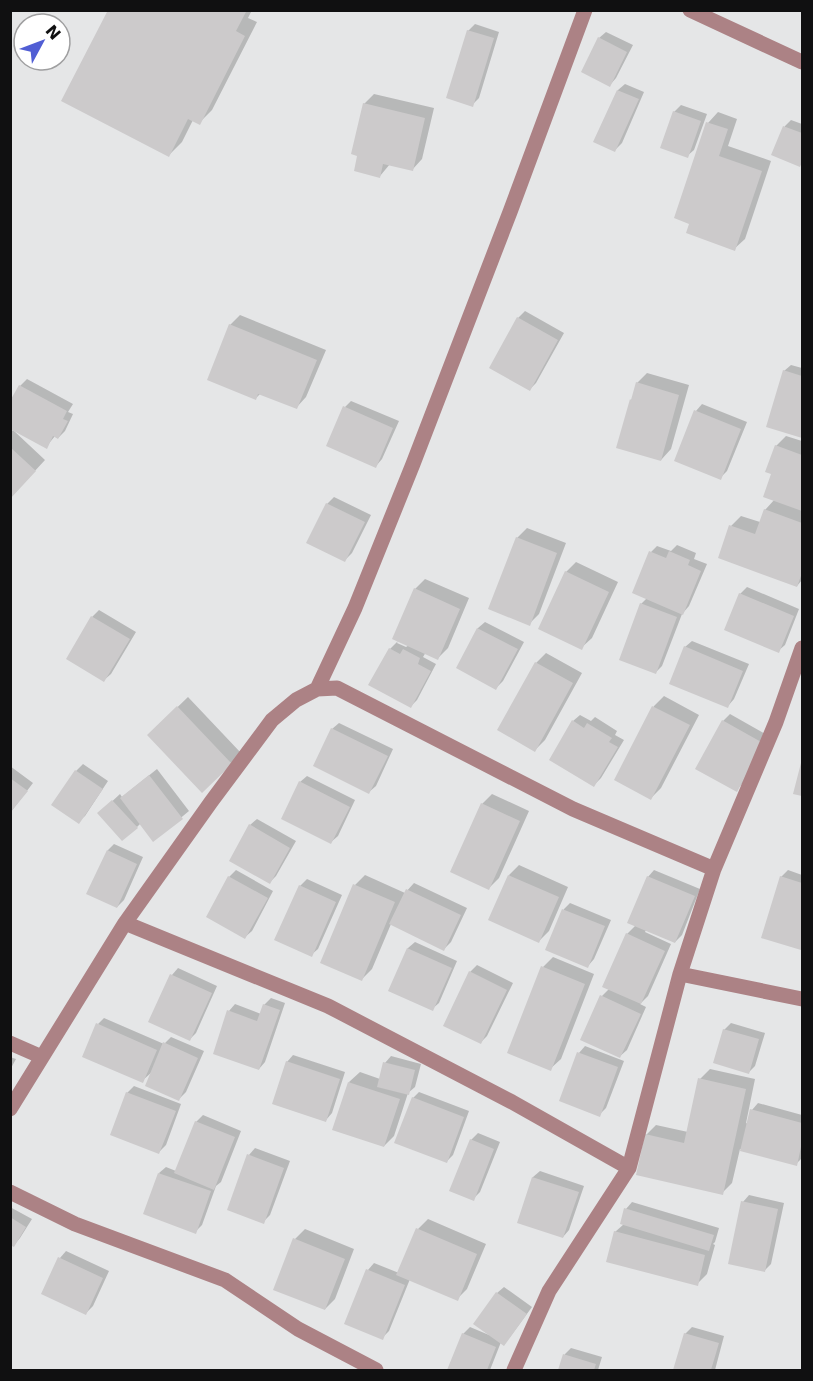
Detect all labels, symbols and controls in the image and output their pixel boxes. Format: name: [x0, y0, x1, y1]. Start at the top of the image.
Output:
north arrow: [12, 12, 72, 72]
text: N: [41, 21, 65, 44]

